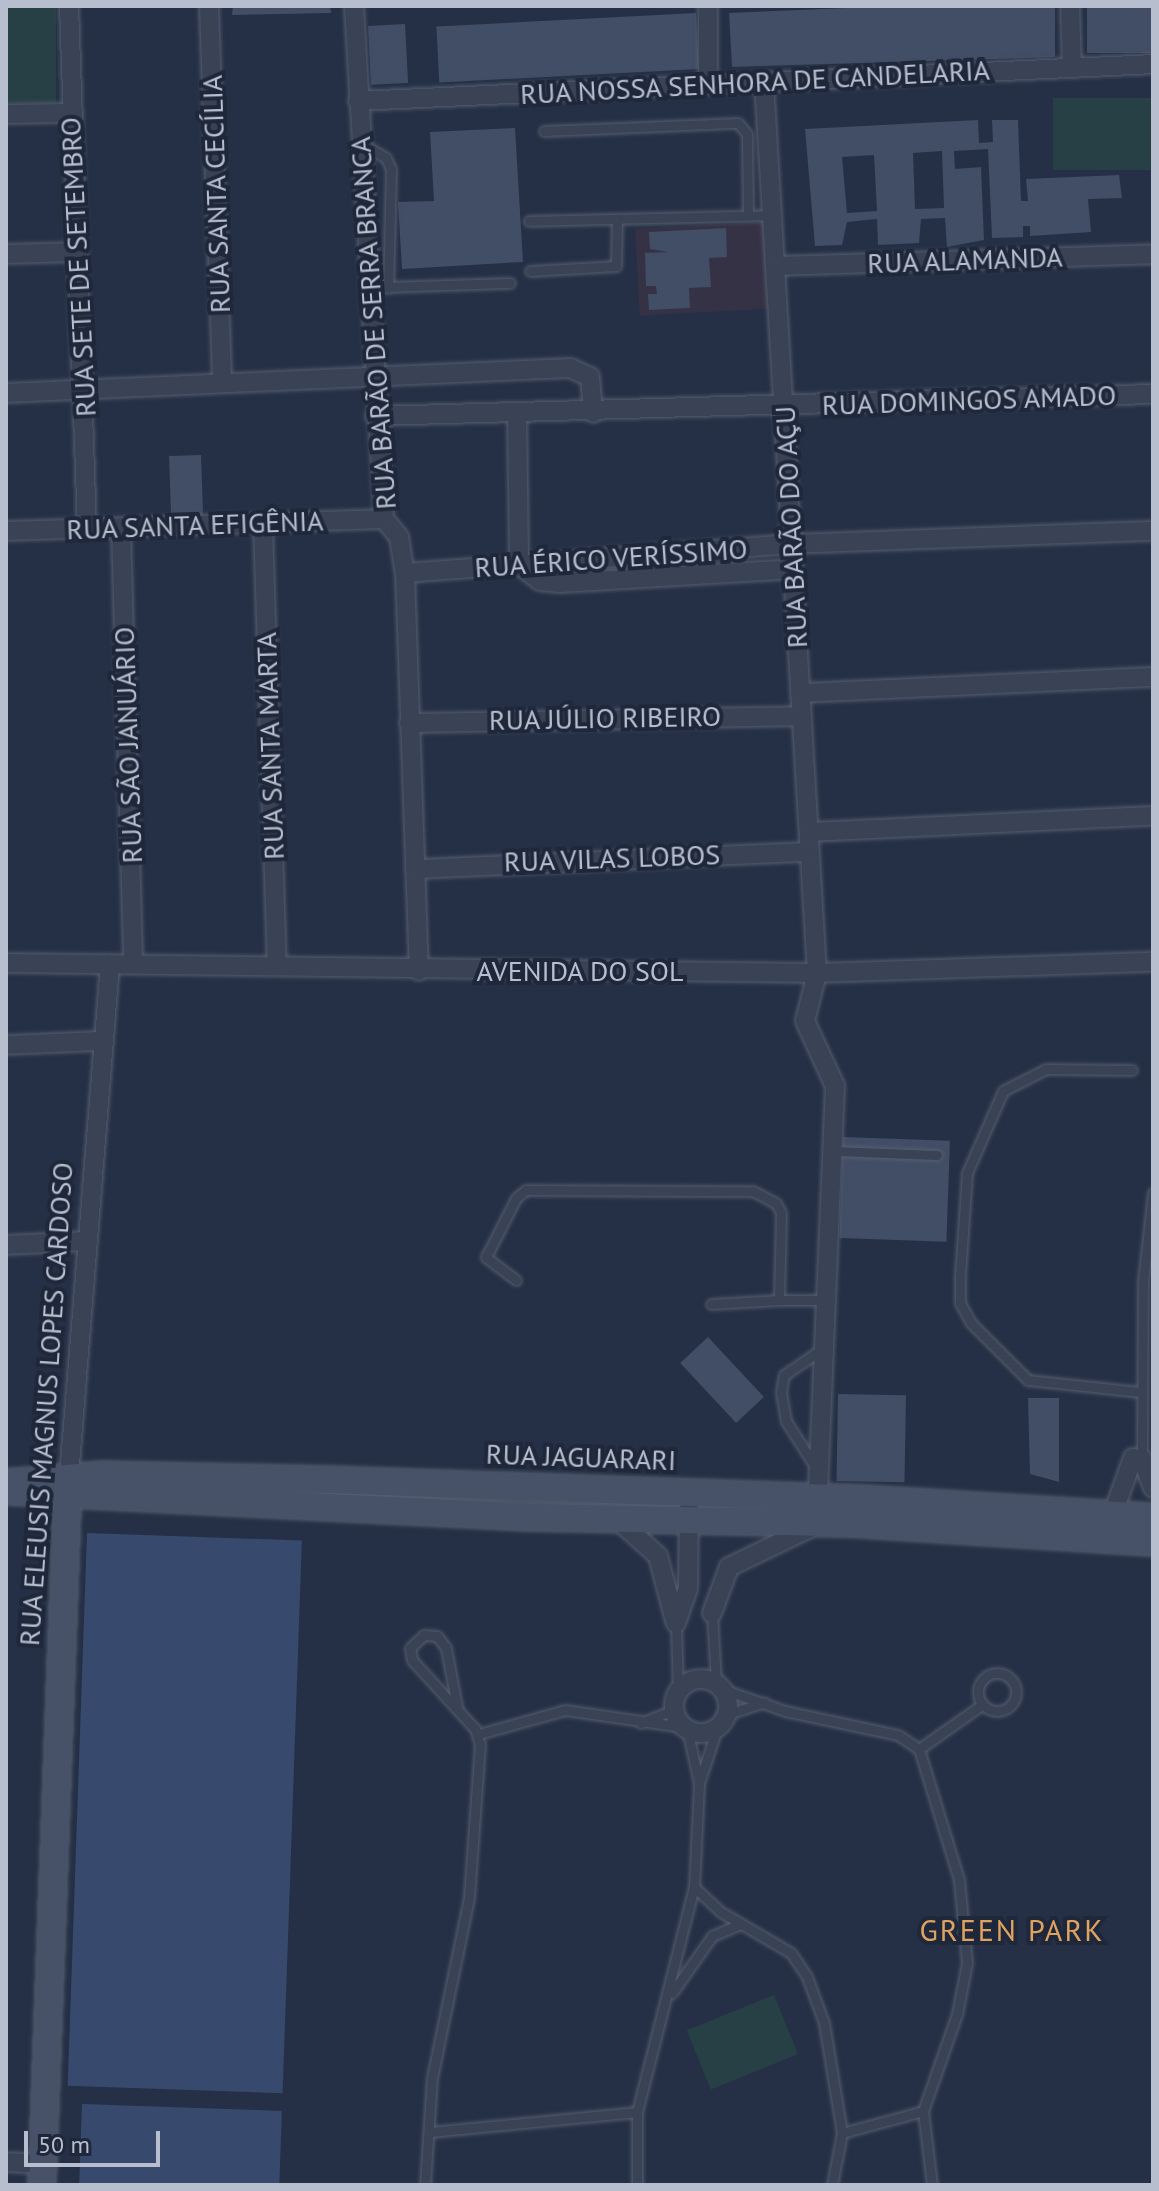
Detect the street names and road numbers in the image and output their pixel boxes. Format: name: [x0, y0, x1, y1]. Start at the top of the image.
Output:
street label: RUA NOSSA SENHORA DE CANDELARIA: [518, 53, 992, 111]
street label: RUA SANTA CECÍLIA: [195, 73, 237, 315]
street label: RUA SETE DE SETEMBRO: [53, 116, 103, 418]
street label: RUA BARÃO DE SERRA BRANCA: [343, 134, 403, 512]
street label: RUA ALAMANDA: [866, 240, 1064, 280]
street label: RUA DOMINGOS AMADO: [820, 378, 1118, 422]
street label: RUA BARÃO DO AÇU: [768, 404, 814, 650]
street label: RUA SANTA EFIGÊNIA: [65, 504, 325, 546]
street label: RUA ÉRICO VERÍSSIMO: [472, 532, 750, 584]
street label: RUA SÃO JANUÁRIO: [107, 626, 149, 864]
street label: RUA SANTA MARTA: [249, 631, 291, 861]
street label: RUA JÚLIO RIBEIRO: [488, 699, 722, 737]
street label: RUA VILAS LOBOS: [502, 837, 722, 879]
street label: AVENIDA DO SOL: [476, 954, 684, 988]
street label: RUA ELEUSIS MAGNUS LOPES CARDOSO: [12, 1161, 80, 1647]
street label: RUA JAGUARARI: [485, 1437, 677, 1477]

